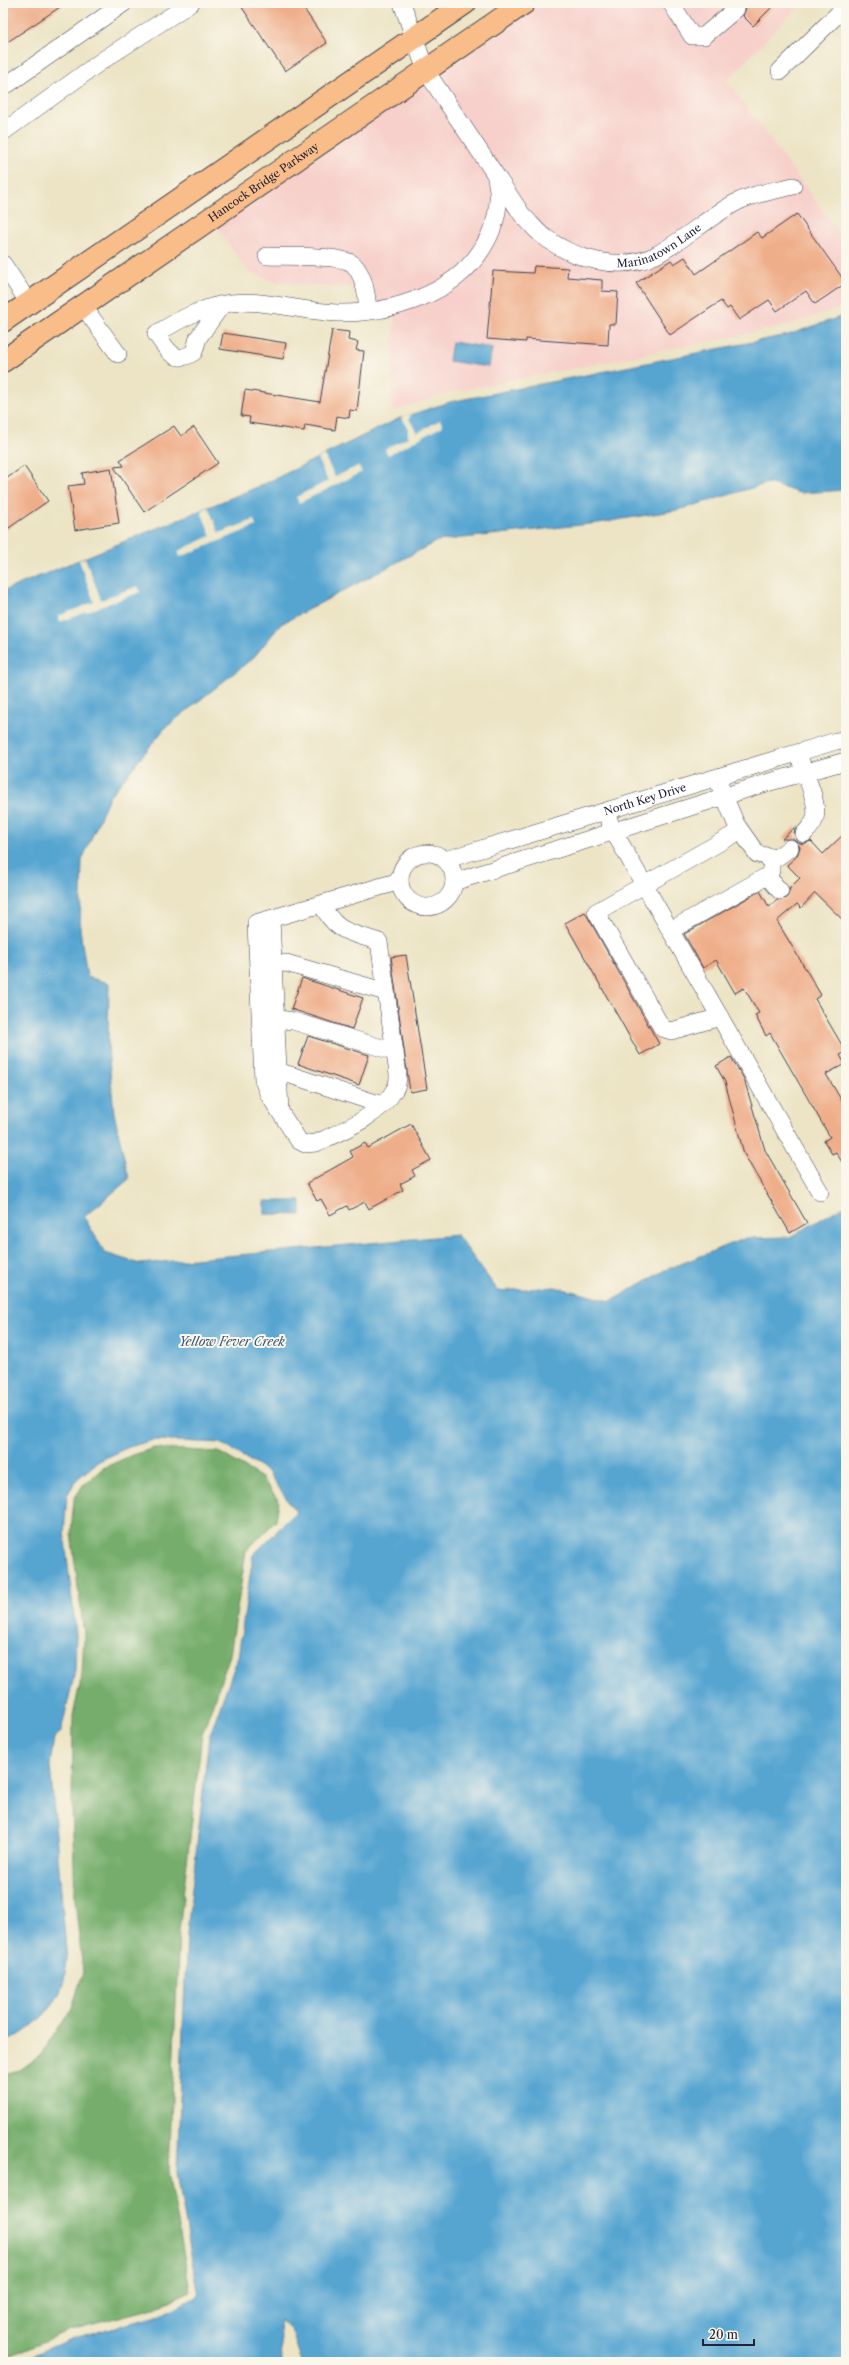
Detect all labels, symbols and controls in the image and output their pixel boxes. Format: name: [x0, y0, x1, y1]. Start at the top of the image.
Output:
street label: Hancock Bridge Parkway: [206, 139, 322, 225]
street label: Marinatown Lane: [617, 220, 704, 270]
street label: North Key Drive: [602, 780, 688, 818]
water label: Yellow Fever Creek: [179, 1334, 286, 1349]
scale bar: [703, 2321, 754, 2347]
text: 20 m: [709, 2327, 738, 2342]

